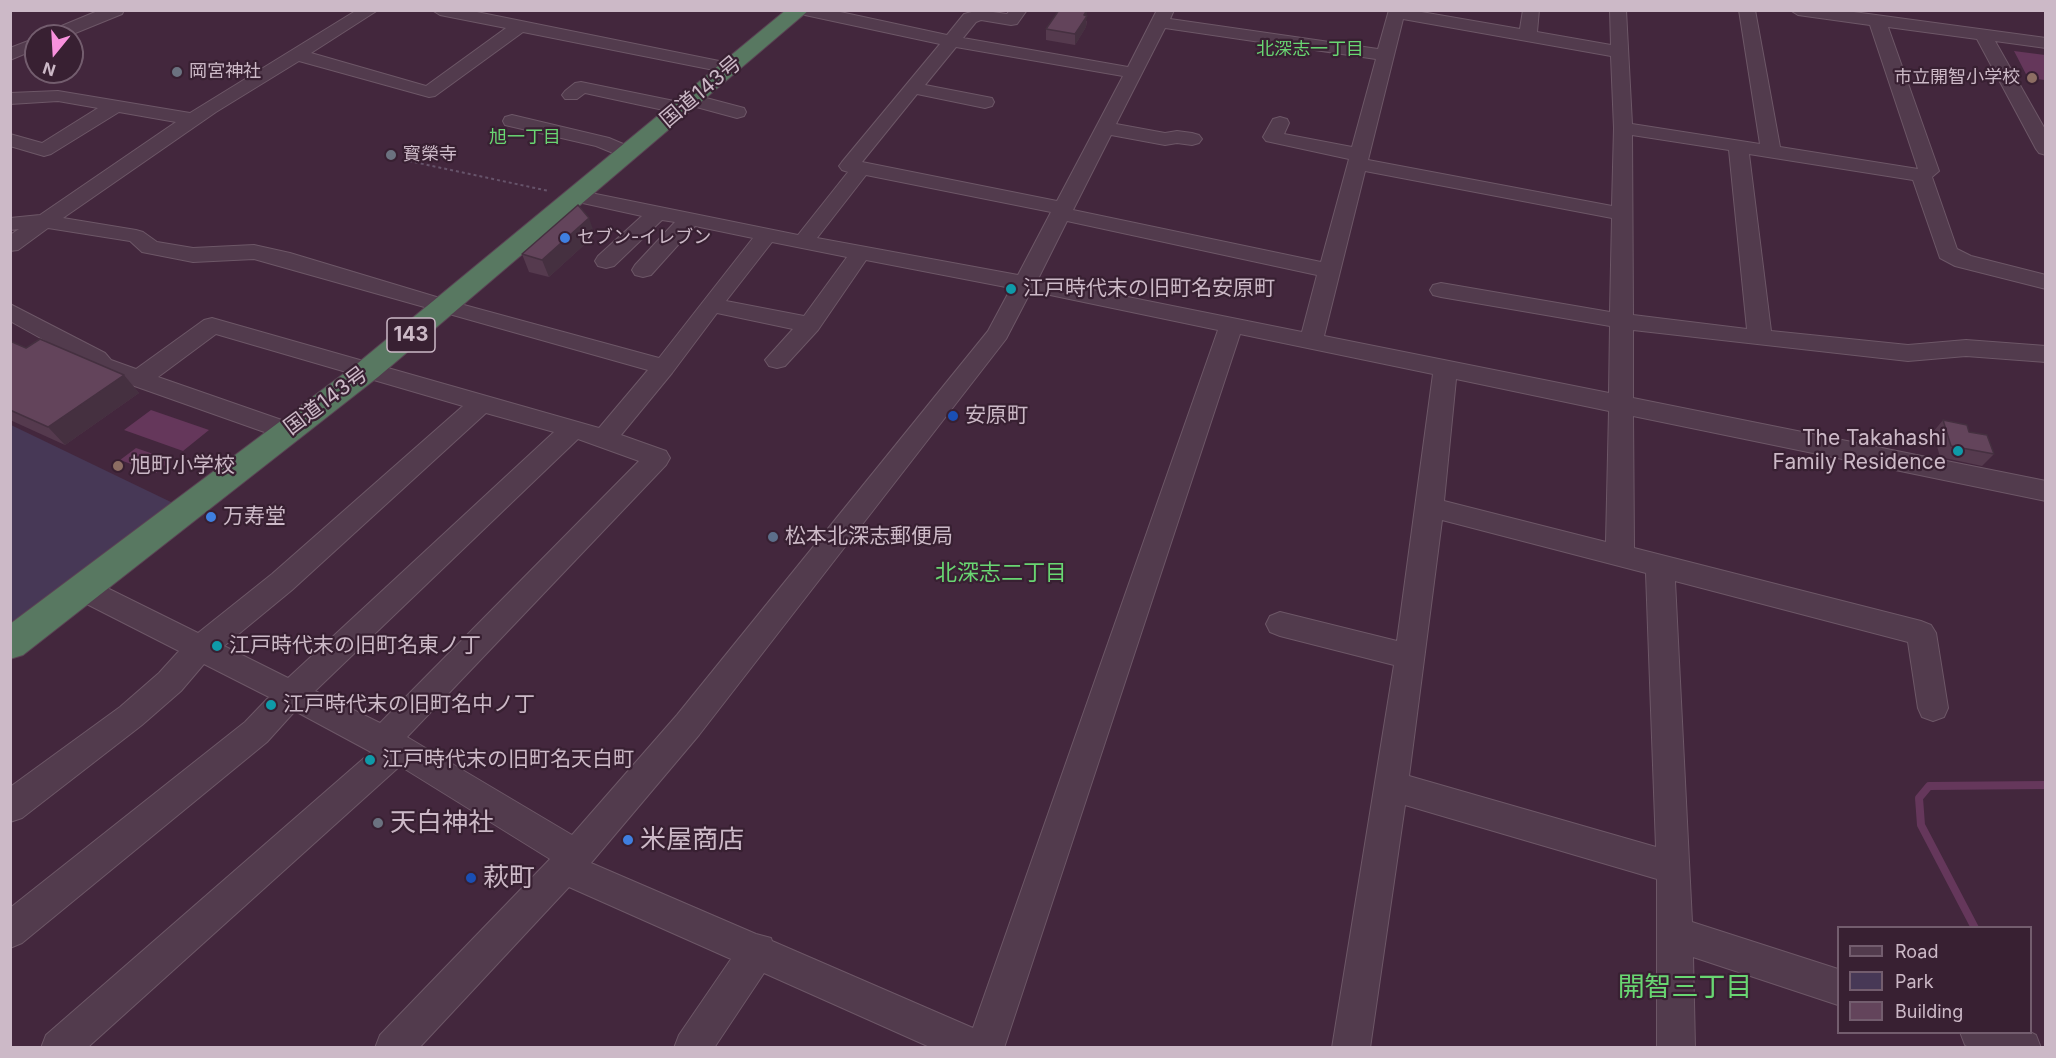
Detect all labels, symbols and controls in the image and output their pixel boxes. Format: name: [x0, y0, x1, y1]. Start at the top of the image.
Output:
north arrow: [24, 24, 84, 84]
district label: 北深志一丁目: [1256, 39, 1364, 61]
street label: 国道143号: [655, 51, 747, 133]
text: N: [40, 58, 58, 81]
place label: 岡宮神社: [189, 61, 261, 83]
marker: 岡宮神社: [170, 65, 184, 79]
place label: 市立開智小学校: [1894, 67, 2020, 89]
marker: 市立開智小学校: [2025, 71, 2039, 85]
district label: 旭一丁目: [489, 127, 561, 149]
place label: 寳榮寺: [403, 144, 457, 166]
marker: 寳榮寺: [384, 148, 398, 162]
place label: セブン-イレブン: [577, 227, 711, 249]
marker: セブン-イレブン: [558, 231, 572, 245]
place label: 江戸時代末の旧町名安原町: [1023, 276, 1275, 302]
marker: 江戸時代末の旧町名安原町: [1004, 282, 1018, 296]
road number: 143: [387, 318, 435, 352]
street label: 国道143号: [279, 361, 373, 441]
place label: 安原町: [965, 403, 1028, 429]
marker: 安原町: [946, 409, 960, 423]
place label: The Takahashi Family Residence: [1773, 426, 1946, 476]
marker: The Takahashi Family Residence: [1951, 444, 1965, 458]
place label: 旭町小学校: [130, 453, 235, 479]
marker: 旭町小学校: [111, 459, 125, 473]
place label: 万寿堂: [223, 504, 286, 530]
marker: 万寿堂: [204, 510, 218, 524]
place label: 松本北深志郵便局: [785, 524, 953, 550]
marker: 松本北深志郵便局: [766, 530, 780, 544]
district label: 北深志二丁目: [935, 560, 1067, 586]
place label: 江戸時代末の旧町名東ノ丁: [229, 633, 481, 659]
marker: 江戸時代末の旧町名東ノ丁: [210, 639, 224, 653]
place label: 江戸時代末の旧町名中ノ丁: [283, 692, 535, 718]
marker: 江戸時代末の旧町名中ノ丁: [264, 698, 278, 712]
place label: 江戸時代末の旧町名天白町: [382, 747, 634, 773]
marker: 江戸時代末の旧町名天白町: [363, 753, 377, 767]
place label: 天白神社: [390, 807, 494, 839]
marker: 天白神社: [371, 816, 385, 830]
place label: 米屋商店: [640, 824, 744, 856]
marker: 米屋商店: [621, 833, 635, 847]
place label: 萩町: [483, 862, 535, 894]
marker: 萩町: [464, 871, 478, 885]
legend: [1837, 926, 2032, 1034]
text: Road: [1895, 941, 1938, 962]
text: Park: [1895, 971, 1934, 992]
district label: 開智三丁目: [1618, 972, 1752, 1004]
text: Building: [1895, 1001, 1963, 1022]

